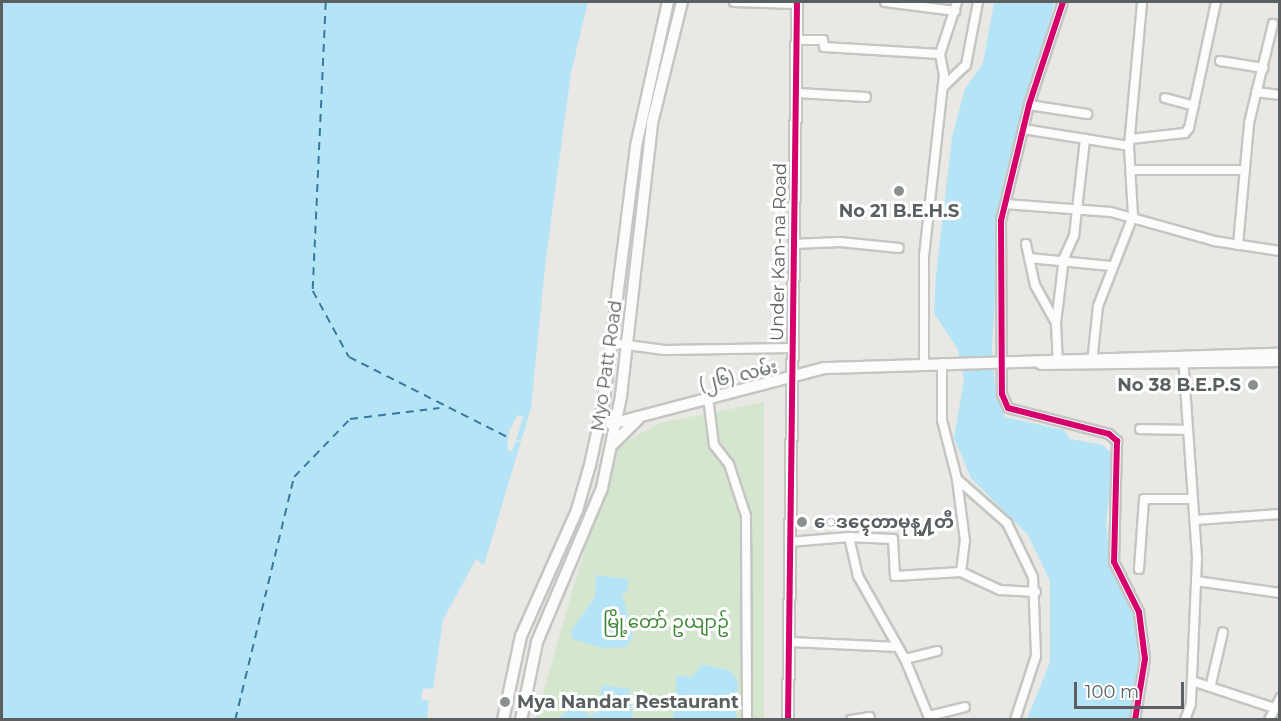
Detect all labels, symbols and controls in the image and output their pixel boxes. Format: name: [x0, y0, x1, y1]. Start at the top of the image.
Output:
street label: Under Kan-na Road: [767, 163, 791, 341]
marker: No 21 B.E.H.S: [892, 184, 906, 198]
place label: No 21 B.E.H.S: [839, 200, 959, 222]
street label: Myo Patt Road: [587, 299, 627, 433]
street label: (၂၆) လမ်း: [696, 356, 780, 396]
place label: No 38 B.E.P.S: [1117, 374, 1241, 396]
marker: No 38 B.E.P.S: [1246, 378, 1260, 392]
place label: ေဒၚေတာမုန္႔တီ: [814, 511, 954, 533]
marker: ေဒၚေတာမုန္႔တီ: [795, 515, 809, 529]
park label: မြို့တော် ဥယျာဥ်: [603, 611, 729, 633]
scale bar: [1077, 670, 1186, 708]
text: 100 m: [1085, 681, 1139, 703]
place label: Mya Nandar Restaurant: [517, 691, 739, 713]
marker: Mya Nandar Restaurant: [498, 695, 512, 709]

